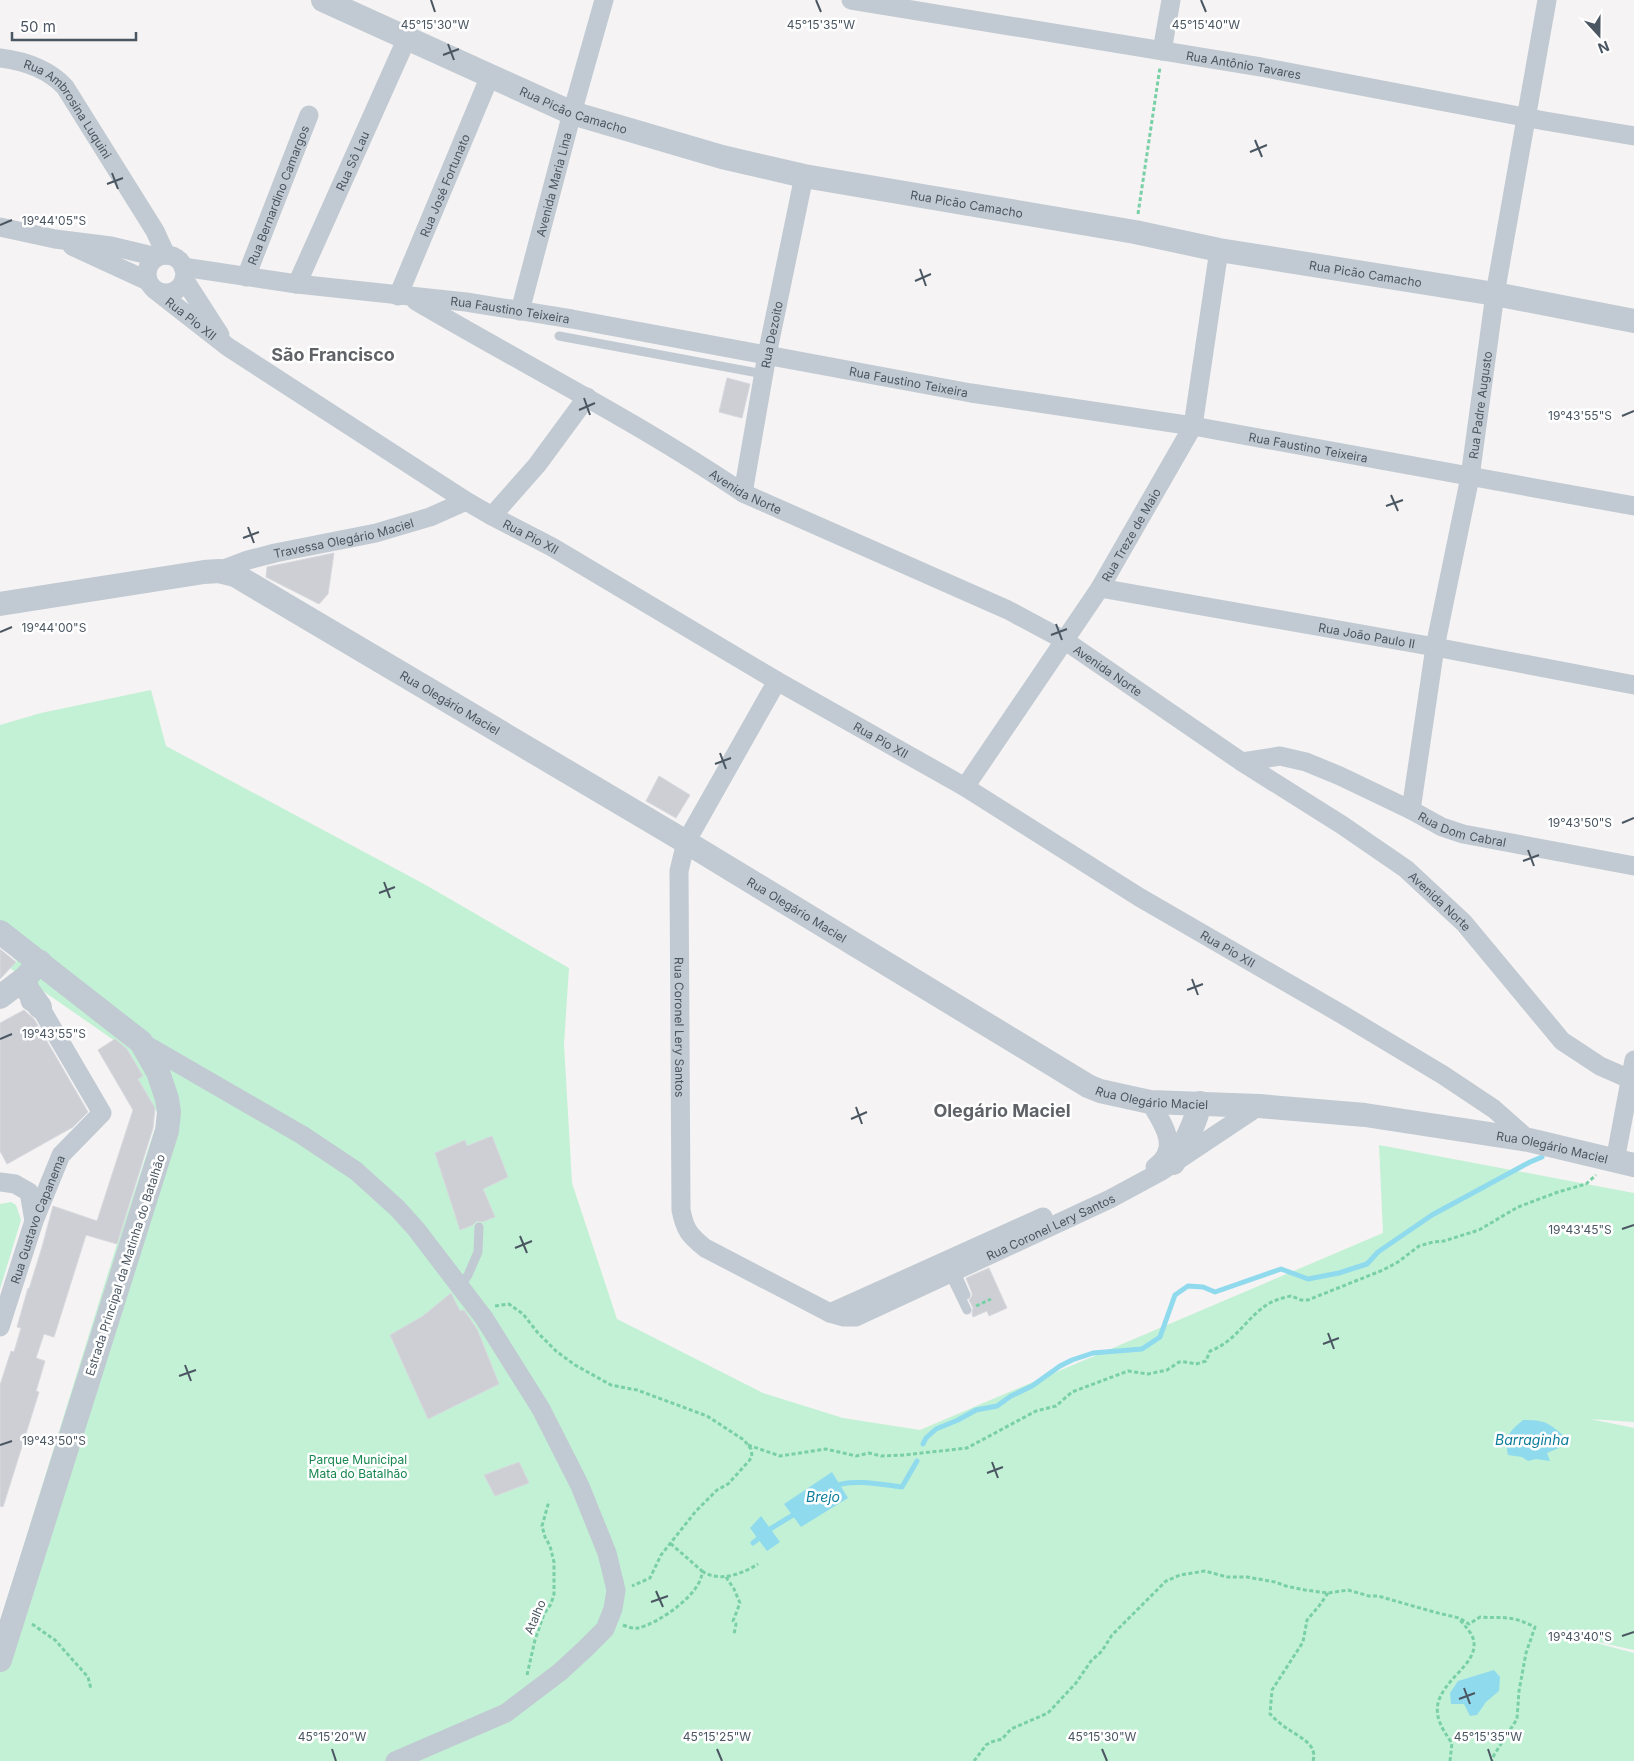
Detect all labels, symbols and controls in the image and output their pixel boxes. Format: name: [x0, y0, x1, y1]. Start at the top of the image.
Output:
scale bar: [12, 10, 136, 42]
north arrow: [1574, 10, 1624, 60]
text: 50 m: [20, 17, 56, 36]
text: 45°15'30"W: [401, 17, 470, 32]
text: 45°15'35"W: [787, 17, 855, 32]
text: 45°15'40"W: [1172, 17, 1240, 32]
text: N: [1596, 38, 1612, 57]
street label: Rua Antônio Tavares: [1185, 47, 1302, 82]
street label: Rua Ambrosina Luquini: [22, 56, 115, 161]
street label: Rua Picão Camacho: [518, 83, 629, 136]
street label: Rua Bernardino Camargos: [244, 123, 312, 267]
street label: Rua Sô Lau: [332, 129, 372, 193]
street label: Avenida Maria Lina: [532, 130, 574, 238]
street label: Rua José Fortunato: [416, 132, 472, 239]
street label: Rua Picão Camacho: [909, 187, 1024, 220]
text: 19°44'05"S: [22, 213, 87, 228]
street label: Rua Picão Camacho: [1308, 257, 1423, 290]
street label: Rua Faustino Teixeira: [450, 293, 571, 326]
street label: Rua Pio XII: [163, 294, 220, 343]
street label: Rua Dezoito: [757, 300, 785, 369]
district label: São Francisco: [271, 344, 395, 365]
street label: Rua Padre Augusto: [1465, 350, 1495, 460]
street label: Rua Faustino Teixeira: [848, 363, 969, 400]
text: 19°43'55"S: [1548, 408, 1612, 423]
street label: Rua Faustino Teixeira: [1248, 429, 1369, 465]
street label: Avenida Norte: [707, 466, 784, 517]
street label: Rua Treze de Maio: [1098, 485, 1163, 584]
street label: Travessa Olegário Maciel: [272, 515, 415, 561]
street label: Rua Pio XII: [501, 516, 562, 557]
street label: Rua João Paulo II: [1317, 619, 1416, 651]
text: 19°44'00"S: [22, 620, 87, 635]
street label: Avenida Norte: [1071, 641, 1145, 699]
street label: Rua Olegário Maciel: [397, 667, 503, 738]
street label: Rua Pio XII: [851, 718, 911, 761]
street label: Rua Dom Cabral: [1416, 808, 1507, 849]
text: 19°43'50"S: [1548, 815, 1612, 830]
street label: Avenida Norte: [1406, 868, 1475, 934]
street label: Rua Olegário Maciel: [745, 873, 849, 945]
street label: Rua Pio XII: [1198, 927, 1258, 970]
street label: Rua Coronel Lery Santos: [672, 957, 688, 1097]
text: 19°43'55"S: [22, 1026, 86, 1041]
street label: Rua Olegário Maciel: [1093, 1082, 1208, 1112]
district label: Olegário Maciel: [933, 1100, 1071, 1121]
street label: Rua Olegário Maciel: [1495, 1128, 1609, 1166]
street label: Estrada Principal da Matinha do Batalhão: [82, 1152, 168, 1378]
street label: Rua Gustavo Capanema: [7, 1153, 68, 1286]
street label: Rua Coronel Lery Santos: [984, 1190, 1118, 1263]
text: 19°43'45"S: [1548, 1222, 1612, 1237]
water label: Barraginha: [1495, 1431, 1569, 1448]
text: 19°43'50"S: [22, 1433, 86, 1448]
park label: Parque Municipal Mata do Batalhão: [309, 1452, 407, 1481]
water label: Brejo: [806, 1488, 840, 1505]
street label: Atalho: [521, 1598, 549, 1636]
text: 19°43'40"S: [1548, 1629, 1612, 1644]
text: 45°15'20"W: [298, 1729, 366, 1744]
text: 45°15'25"W: [683, 1729, 751, 1744]
text: 45°15'30"W: [1068, 1729, 1137, 1744]
text: 45°15'35"W: [1454, 1729, 1522, 1744]

